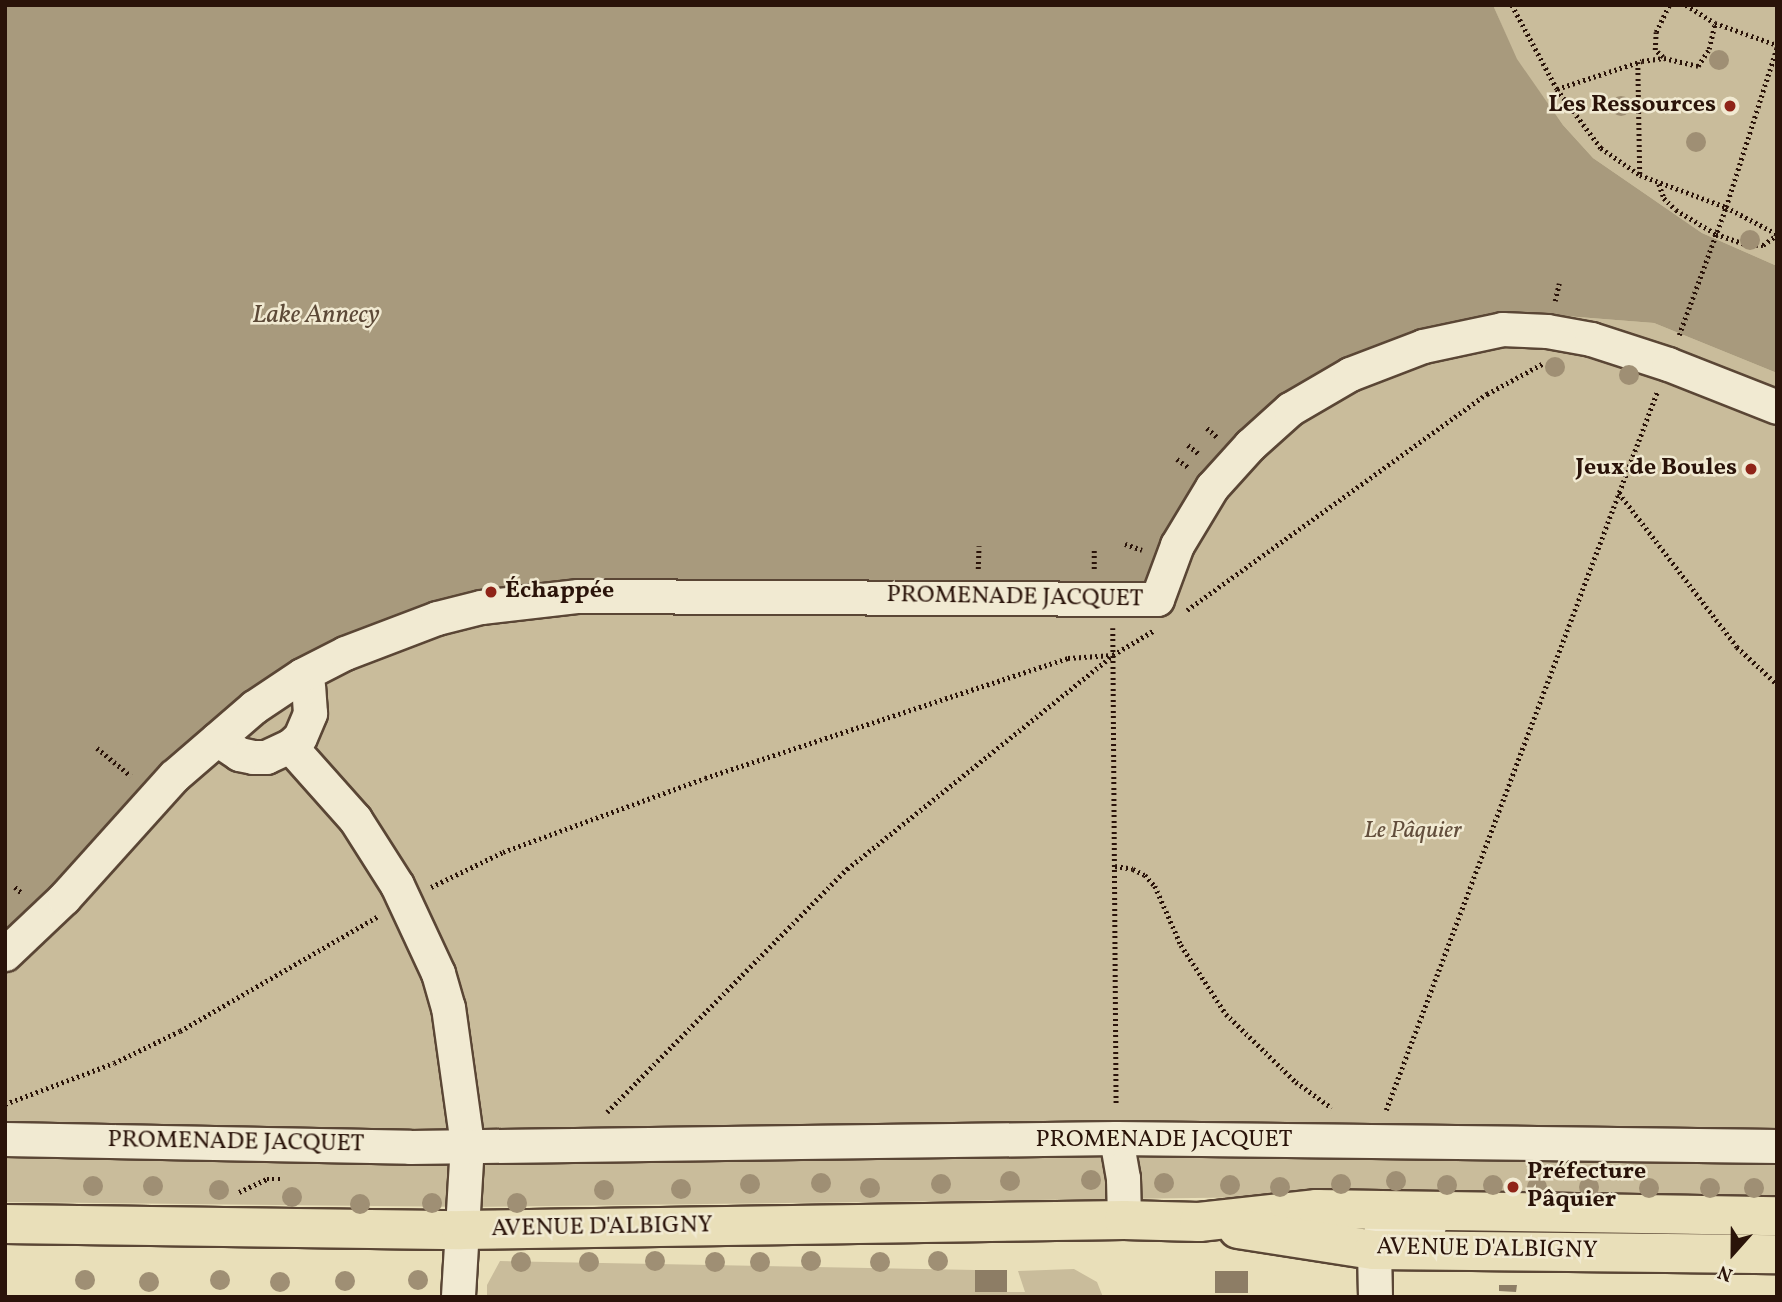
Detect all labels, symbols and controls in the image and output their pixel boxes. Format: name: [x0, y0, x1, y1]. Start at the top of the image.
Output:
place label: Les Ressources: [1548, 92, 1716, 120]
marker: Les Ressources: [1722, 98, 1738, 114]
water label: Lake Annecy: [252, 300, 380, 332]
place label: Jeux de Boules: [1575, 455, 1737, 483]
marker: Jeux de Boules: [1743, 461, 1759, 477]
place label: Échappée: [505, 578, 614, 606]
street label: PROMENADE JACQUET: [886, 581, 1144, 615]
marker: Échappée: [483, 584, 499, 600]
park label: Le Pâquier: [1364, 818, 1462, 846]
street label: PROMENADE JACQUET: [107, 1126, 365, 1160]
street label: PROMENADE JACQUET: [1036, 1127, 1292, 1155]
place label: Préfecture Pâquier: [1527, 1159, 1646, 1215]
marker: Préfecture Pâquier: [1505, 1179, 1521, 1195]
street label: AVENUE D'ALBIGNY: [491, 1212, 713, 1244]
north arrow: [1698, 1218, 1768, 1288]
street label: AVENUE D'ALBIGNY: [1376, 1234, 1598, 1266]
text: N: [1714, 1258, 1737, 1287]

